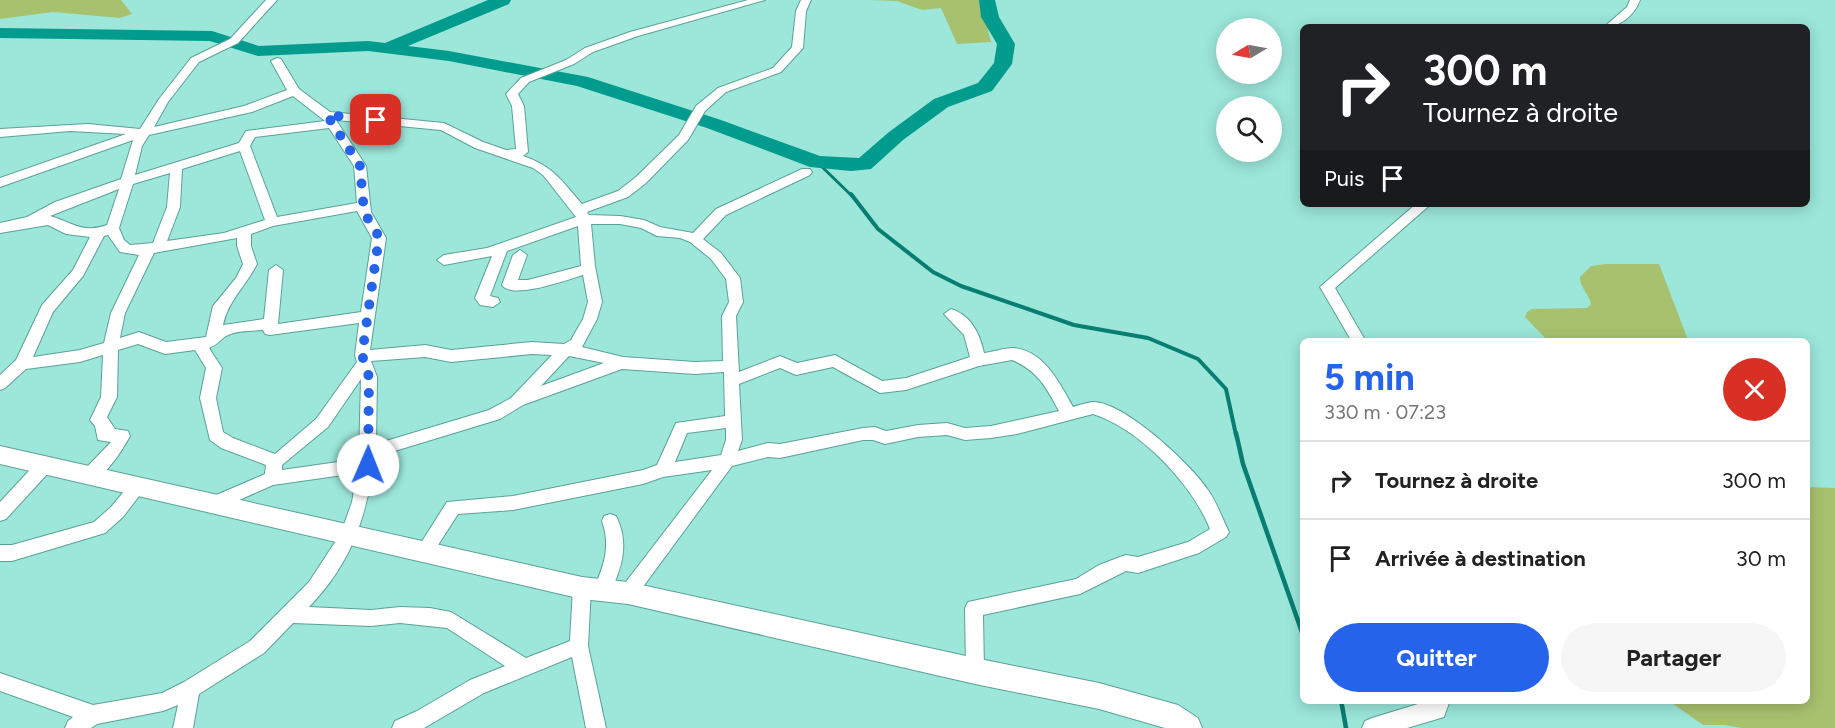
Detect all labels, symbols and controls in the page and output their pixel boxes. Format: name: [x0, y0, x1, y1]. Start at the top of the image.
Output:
north arrow: [1216, 18, 1282, 84]
map controls: [1216, 18, 1282, 162]
text: 300 m: [1423, 45, 1547, 96]
icon: right: [1324, 48, 1402, 126]
pin: [350, 94, 401, 145]
button: search: [1216, 96, 1282, 162]
text: Tournez à droite: [1423, 96, 1618, 129]
icon: arrive: [359, 103, 392, 136]
icon: arrive: [1376, 162, 1409, 195]
text: Puis: [1324, 165, 1364, 192]
text: 5 min: [1324, 356, 1415, 399]
button: close: [1723, 358, 1786, 421]
text: 330 m · 07:23: [1324, 400, 1446, 424]
position arrow: [336, 433, 400, 497]
icon: right: [1324, 464, 1357, 497]
text: Tournez à droite: [1375, 467, 1538, 494]
text: 300 m: [1722, 467, 1786, 494]
icon: arrive: [1324, 542, 1357, 575]
text: Arrivée à destination: [1375, 545, 1586, 572]
text: 30 m: [1736, 545, 1786, 572]
button: Quitter: [1324, 623, 1549, 692]
button: Partager: [1561, 623, 1786, 692]

